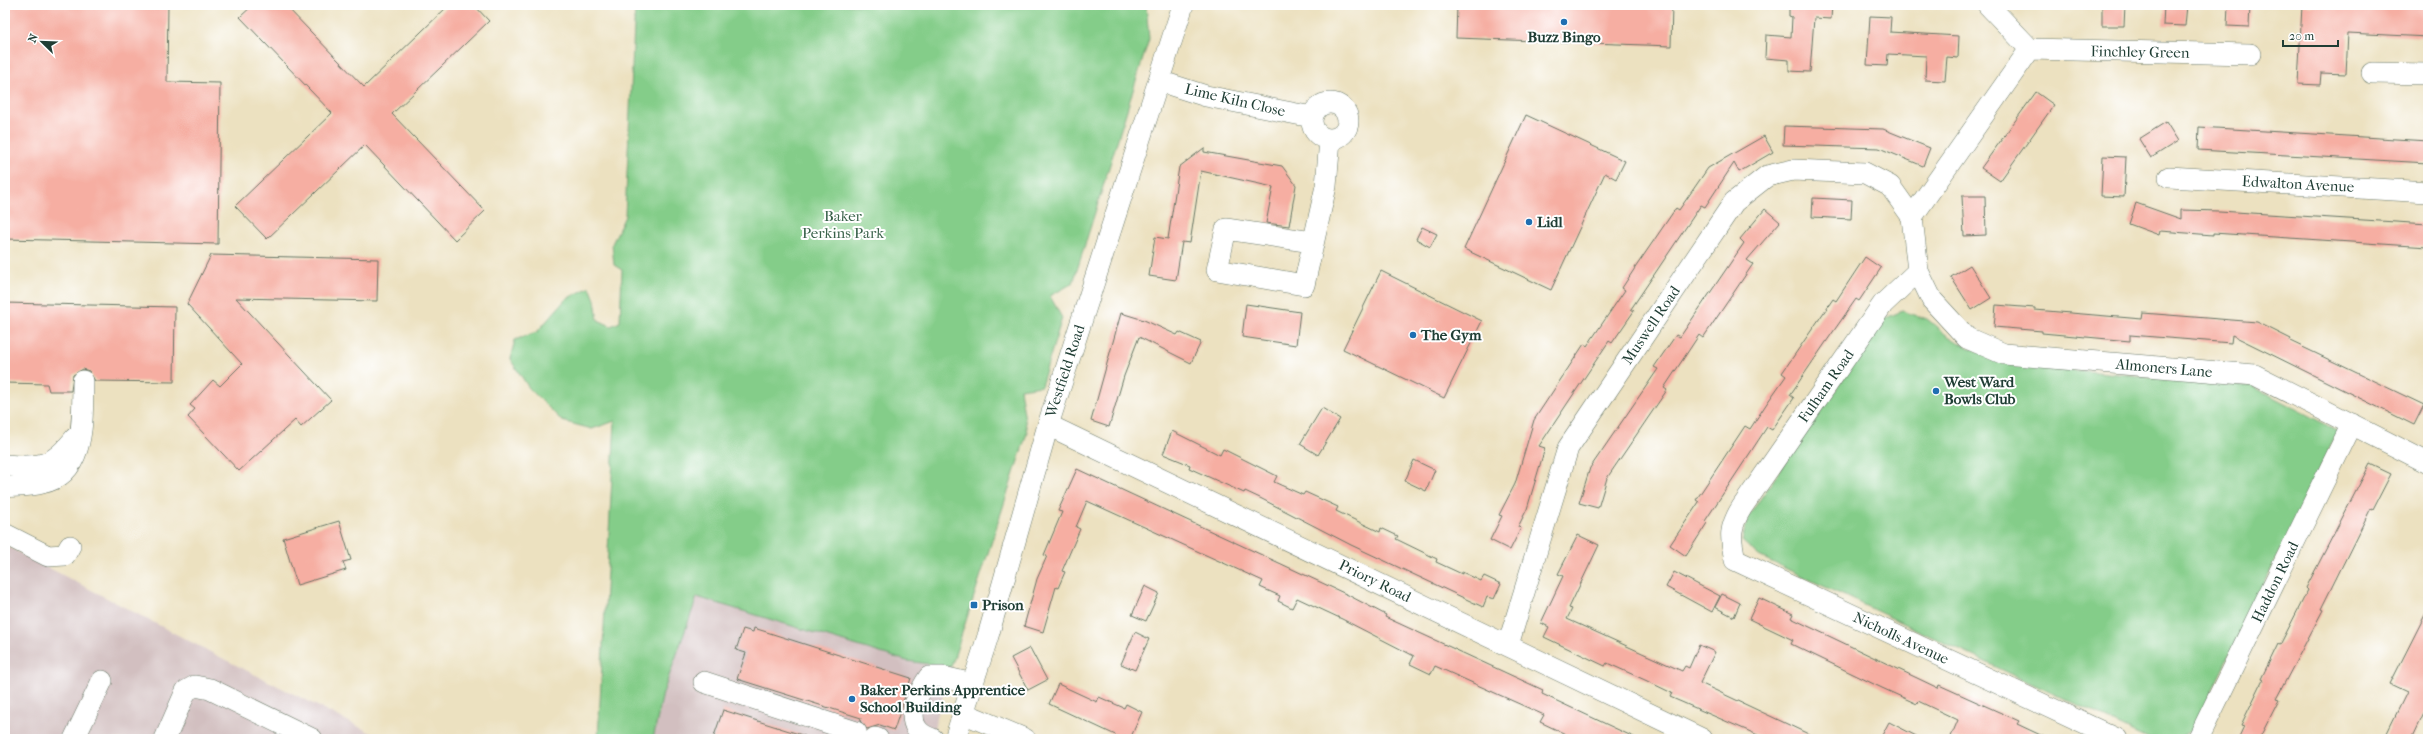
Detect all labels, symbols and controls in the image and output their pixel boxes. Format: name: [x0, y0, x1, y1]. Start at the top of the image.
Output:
marker: Buzz Bingo: [1559, 17, 1569, 27]
north arrow: [22, 22, 62, 62]
scale bar: [2283, 22, 2338, 48]
place label: Buzz Bingo: [1527, 28, 1601, 46]
text: 20 m: [2289, 29, 2314, 43]
text: N: [26, 31, 41, 45]
street label: Finchley Green: [2090, 42, 2190, 62]
street label: Lime Kiln Close: [1183, 80, 1288, 120]
street label: Edwalton Avenue: [2241, 172, 2355, 196]
park label: Baker Perkins Park: [802, 207, 884, 242]
place label: Lidl: [1537, 213, 1564, 231]
marker: Lidl: [1524, 217, 1534, 227]
street label: Muswell Road: [1618, 282, 1684, 368]
street label: Westfield Road: [1041, 322, 1089, 421]
place label: The Gym: [1420, 326, 1482, 344]
marker: The Gym: [1408, 330, 1418, 340]
street label: Fulham Road: [1794, 345, 1858, 426]
street label: Almoners Lane: [2114, 355, 2214, 381]
place label: West Ward Bowls Club: [1943, 373, 2016, 408]
marker: West Ward Bowls Club: [1931, 386, 1941, 396]
street label: Haddon Road: [2248, 538, 2303, 625]
street label: Priory Road: [1336, 556, 1415, 607]
place label: Prison: [982, 596, 1024, 614]
marker: Prison: [969, 600, 979, 610]
street label: Nicholls Avenue: [1850, 608, 1952, 668]
place label: Baker Perkins Apprentice School Building: [860, 681, 1026, 716]
marker: Baker Perkins Apprentice School Building: [847, 694, 857, 704]

